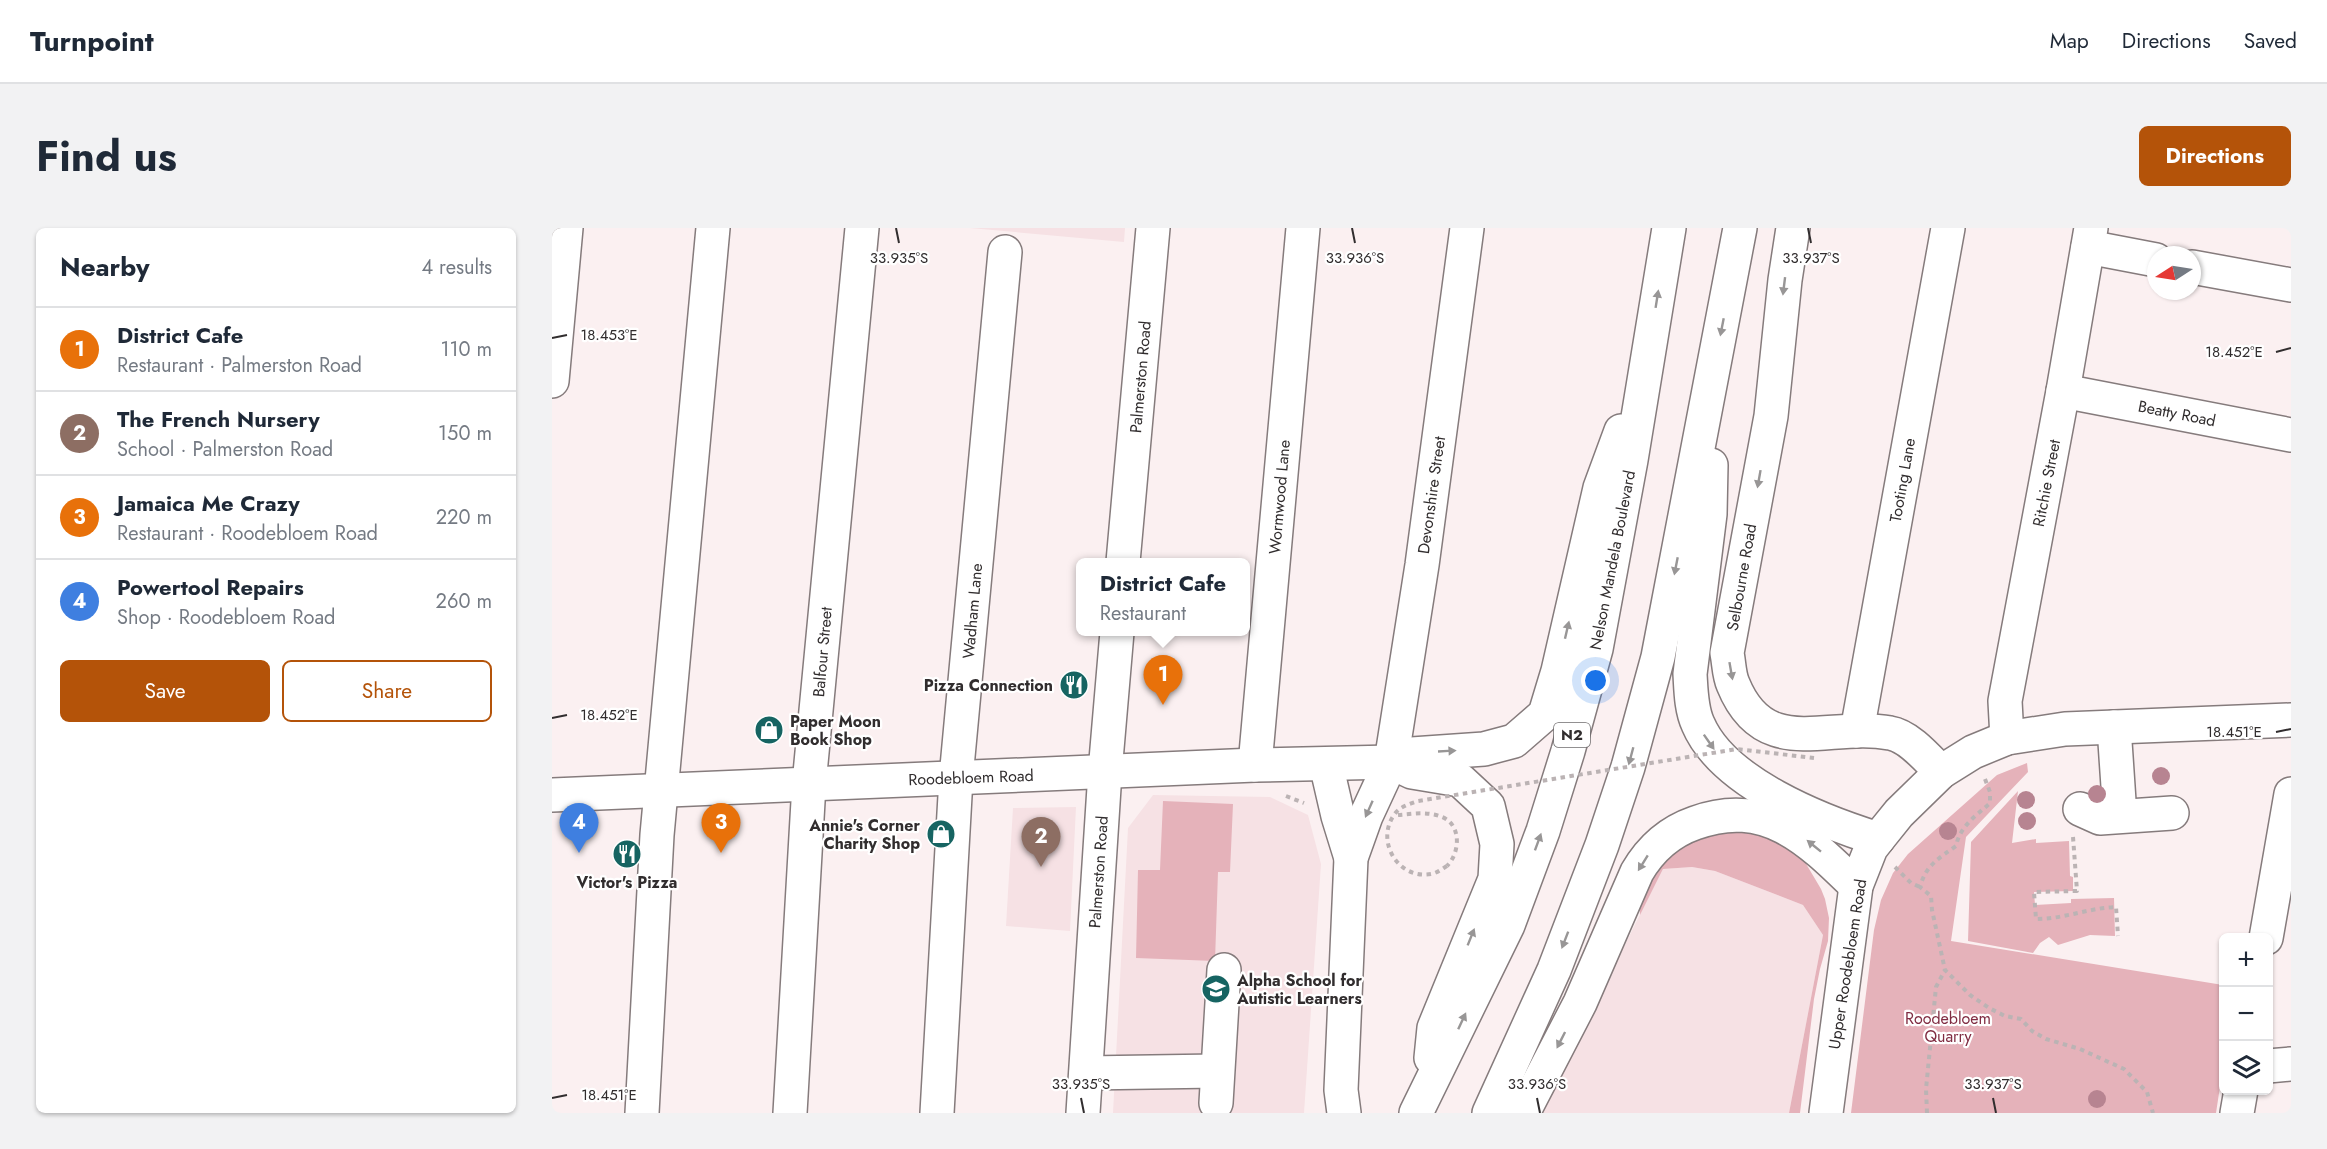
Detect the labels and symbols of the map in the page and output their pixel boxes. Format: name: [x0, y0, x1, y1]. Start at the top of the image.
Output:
north arrow: [2147, 246, 2201, 300]
text: 33.935°S: [870, 247, 928, 269]
text: 33.936°S: [1326, 247, 1384, 269]
text: 33.937°S: [1782, 247, 1840, 269]
one-way arrow: [1780, 276, 1789, 295]
one-way arrow: [1653, 289, 1662, 308]
one-way arrow: [1717, 317, 1726, 336]
street label: Palmerston Road: [1124, 320, 1157, 434]
text: 18.453°E: [580, 324, 638, 346]
text: 18.452°E: [2205, 341, 2263, 363]
street label: Beatty Road: [2136, 395, 2218, 432]
street label: Devonshire Street: [1412, 435, 1451, 555]
street label: Tooting Lane: [1884, 436, 1921, 524]
street label: Ritchie Street: [2027, 437, 2066, 529]
street label: Wormwood Lane: [1263, 439, 1296, 555]
street label: Nelson Mandela Boulevard: [1584, 468, 1641, 652]
one-way arrow: [1754, 470, 1763, 489]
street label: Selbourne Road: [1721, 522, 1762, 632]
one-way arrow: [1671, 557, 1680, 576]
street label: Wadham Lane: [957, 562, 988, 660]
street label: Balfour Street: [807, 606, 838, 698]
one-way arrow: [1563, 621, 1573, 640]
pin: 1: [1144, 656, 1182, 705]
one-way arrow: [1726, 662, 1735, 681]
your location: [1581, 666, 1610, 695]
restaurant icon: Pizza Connection: [1058, 669, 1090, 701]
place label: Pizza Connection: [924, 674, 1053, 697]
text: 18.452°E: [580, 704, 638, 726]
place label: Paper Moon Book Shop: [790, 710, 881, 751]
shop icon: Paper Moon Book Shop: [753, 714, 785, 746]
text: 18.451°E: [2206, 721, 2262, 743]
road number: N2: [1554, 723, 1590, 747]
one-way arrow: [1703, 733, 1715, 749]
one-way arrow: [1438, 746, 1457, 755]
one-way arrow: [1626, 747, 1635, 765]
street label: Roodebloem Road: [908, 764, 1034, 791]
one-way arrow: [1364, 801, 1374, 819]
pin: 4: [560, 804, 598, 853]
pin: 3: [702, 804, 740, 853]
place label: Annie's Corner Charity Shop: [808, 814, 920, 855]
street label: Palmerston Road: [1083, 815, 1114, 929]
shop icon: Annie's Corner Charity Shop: [925, 818, 957, 850]
pin: 2: [1022, 818, 1060, 867]
one-way arrow: [1534, 833, 1544, 851]
restaurant icon: Victor's Pizza: [611, 838, 643, 870]
one-way arrow: [1806, 840, 1821, 853]
one-way arrow: [1637, 855, 1648, 871]
place label: Victor's Pizza: [576, 871, 677, 894]
street label: Upper Roodebloem Road: [1823, 877, 1872, 1051]
one-way arrow: [1467, 928, 1476, 946]
one-way arrow: [1560, 931, 1570, 949]
place label: Alpha School for Autistic Learners: [1236, 969, 1362, 1010]
school or university icon: Alpha School for Autistic Learners: [1200, 973, 1232, 1005]
park label: Roodebloem Quarry: [1905, 1007, 1991, 1048]
one-way arrow: [1457, 1013, 1466, 1030]
one-way arrow: [1556, 1031, 1565, 1048]
text: 33.935°S: [1052, 1073, 1110, 1095]
text: 33.936°S: [1508, 1073, 1566, 1095]
text: 33.937°S: [1964, 1073, 2022, 1095]
text: 18.451°E: [581, 1084, 637, 1106]

